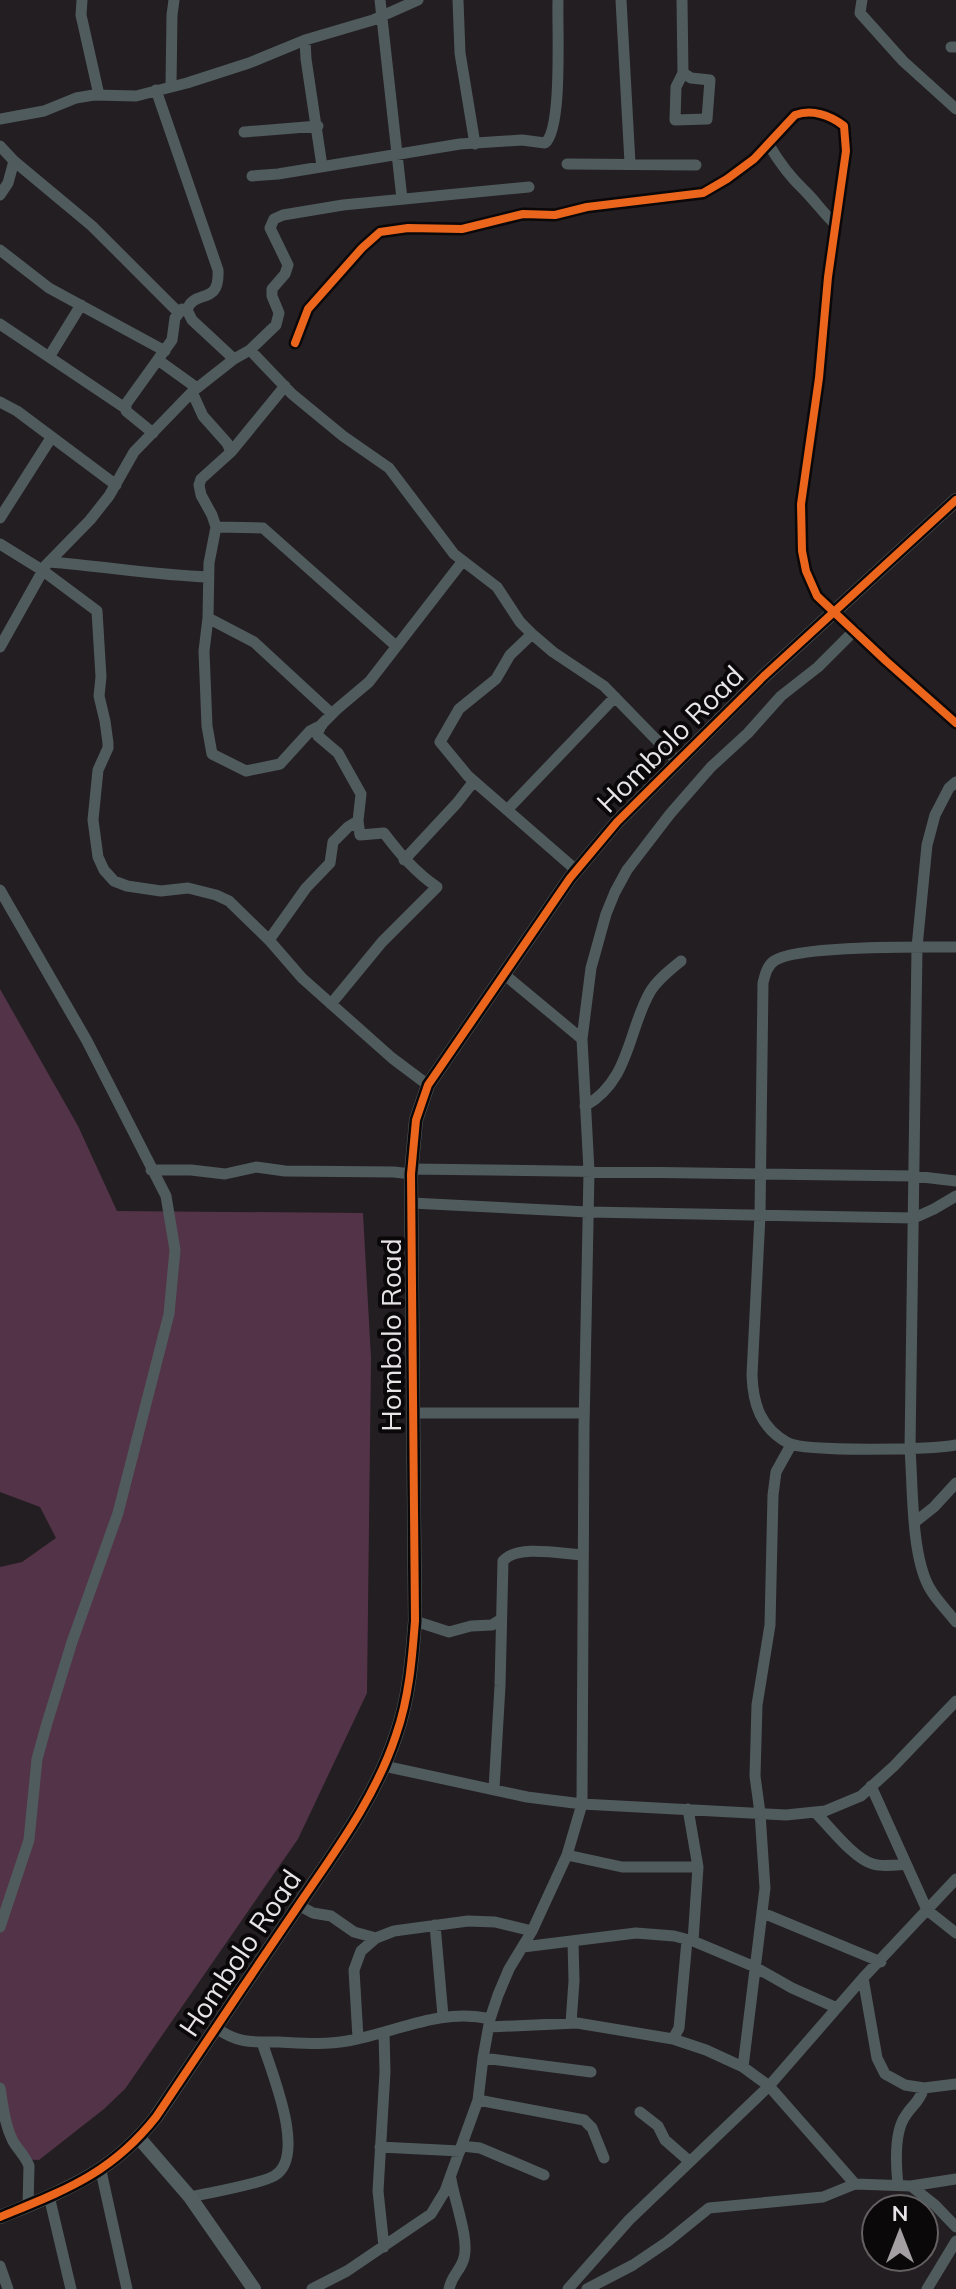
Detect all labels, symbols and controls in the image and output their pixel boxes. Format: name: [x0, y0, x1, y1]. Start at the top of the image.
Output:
street label: Hombolo Road: [589, 658, 750, 819]
street label: Hombolo Road: [373, 1238, 408, 1432]
street label: Hombolo Road: [171, 1863, 308, 2043]
north arrow: [860, 2193, 940, 2273]
text: N: [892, 2199, 908, 2227]

